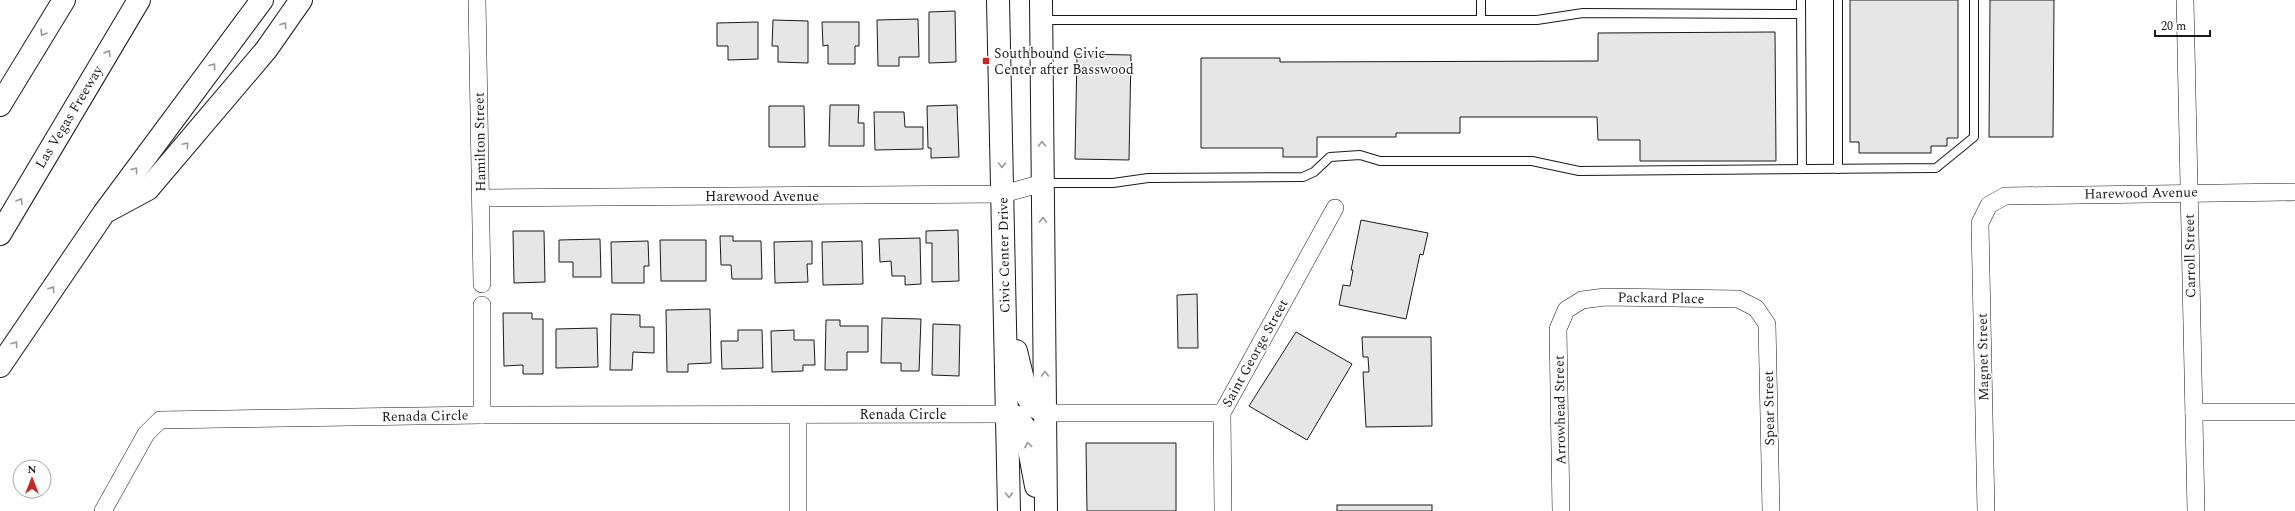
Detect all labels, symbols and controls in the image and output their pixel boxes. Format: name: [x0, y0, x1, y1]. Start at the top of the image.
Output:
scale bar: [2155, 12, 2210, 38]
text: 20 m: [2161, 17, 2186, 36]
one-way arrow: [279, 22, 287, 29]
one-way arrow: [41, 29, 48, 36]
place label: Southbound Civic Center after Basswood: [994, 43, 1134, 80]
one-way arrow: [103, 50, 110, 57]
marker: Southbound Civic Center after Basswood: [981, 56, 991, 66]
street label: Las Vegas Freeway: [30, 60, 109, 173]
one-way arrow: [208, 63, 216, 70]
street label: Hamilton Street: [469, 92, 491, 192]
one-way arrow: [1038, 141, 1046, 147]
one-way arrow: [182, 142, 189, 149]
one-way arrow: [998, 162, 1006, 168]
one-way arrow: [131, 168, 138, 175]
street label: Harewood Avenue: [2084, 182, 2198, 204]
street label: Harewood Avenue: [705, 186, 819, 207]
street label: Civic Center Drive: [992, 197, 1016, 313]
one-way arrow: [15, 198, 22, 205]
street label: Carroll Street: [2179, 214, 2201, 298]
one-way arrow: [1039, 217, 1047, 223]
one-way arrow: [47, 286, 55, 293]
street label: Packard Place: [1617, 287, 1705, 309]
street label: Saint George Street: [1217, 295, 1293, 411]
street label: Magnet Street: [1972, 313, 1994, 401]
one-way arrow: [10, 341, 18, 348]
street label: Arrowhead Street: [1549, 355, 1571, 465]
street label: Spear Street: [1758, 370, 1780, 446]
one-way arrow: [1041, 371, 1049, 377]
street label: Renada Circle: [860, 404, 947, 425]
street label: Renada Circle: [381, 405, 469, 427]
one-way arrow: [1024, 442, 1033, 448]
north arrow: [12, 459, 52, 499]
text: N: [28, 461, 37, 478]
one-way arrow: [1005, 492, 1013, 498]

